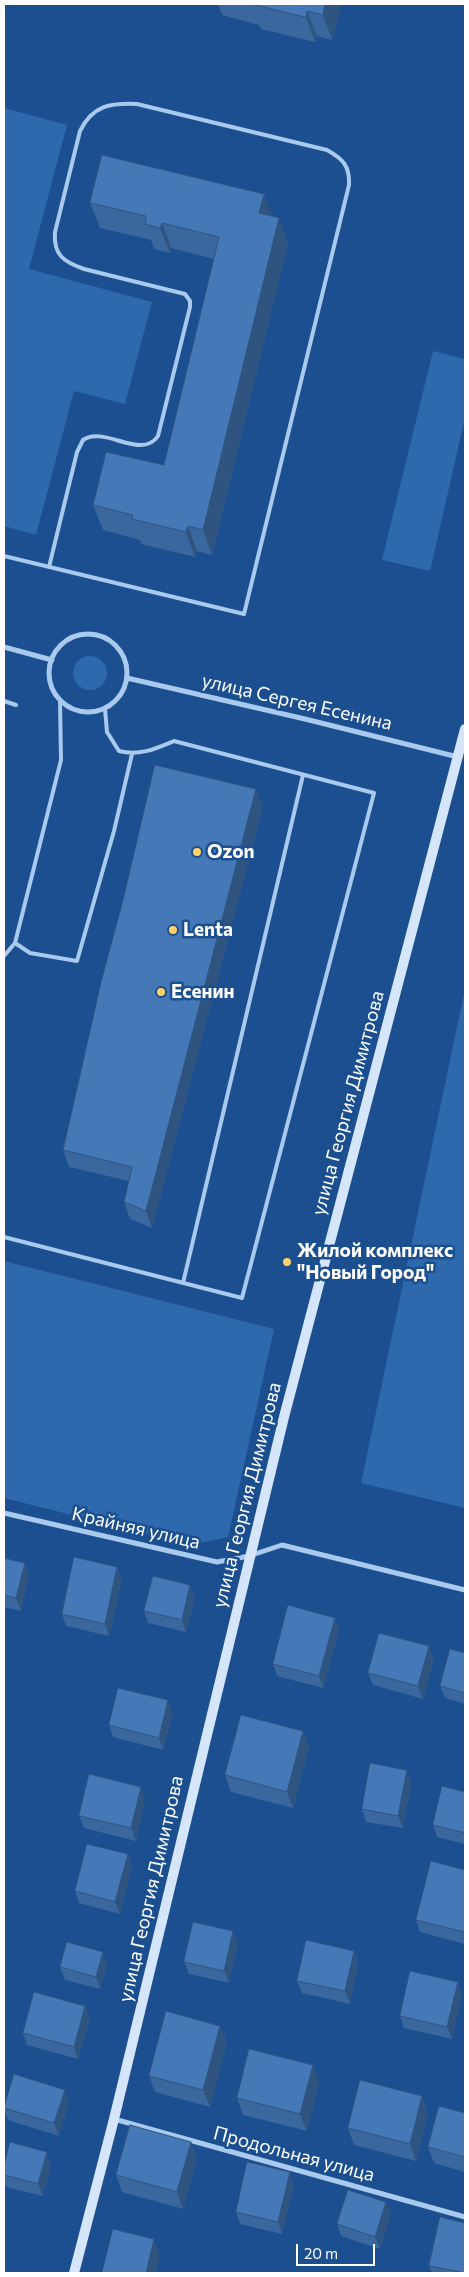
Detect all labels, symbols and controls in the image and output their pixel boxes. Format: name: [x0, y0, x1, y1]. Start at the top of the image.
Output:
street label: улица Сергея Есенина: [200, 669, 394, 735]
place label: Ozon: [207, 841, 255, 863]
marker: Ozon: [191, 846, 203, 858]
place label: Lenta: [183, 919, 233, 941]
marker: Lenta: [167, 924, 179, 936]
place label: Есенин: [171, 981, 235, 1003]
marker: Есенин: [155, 986, 167, 998]
street label: улица Георгия Димитрова: [307, 988, 389, 1218]
place label: Жилой комплекс "Новый Город": [297, 1240, 453, 1284]
marker: Жилой комплекс "Новый Город": [281, 1256, 293, 1268]
street label: улица Георгия Димитрова: [208, 1380, 286, 1610]
street label: Крайняя улица: [70, 1502, 202, 1554]
street label: улица Георгия Димитрова: [114, 1774, 188, 2004]
street label: Продольная улица: [211, 2122, 377, 2186]
scale bar: [299, 2234, 378, 2266]
text: 20 m: [304, 2244, 338, 2262]

